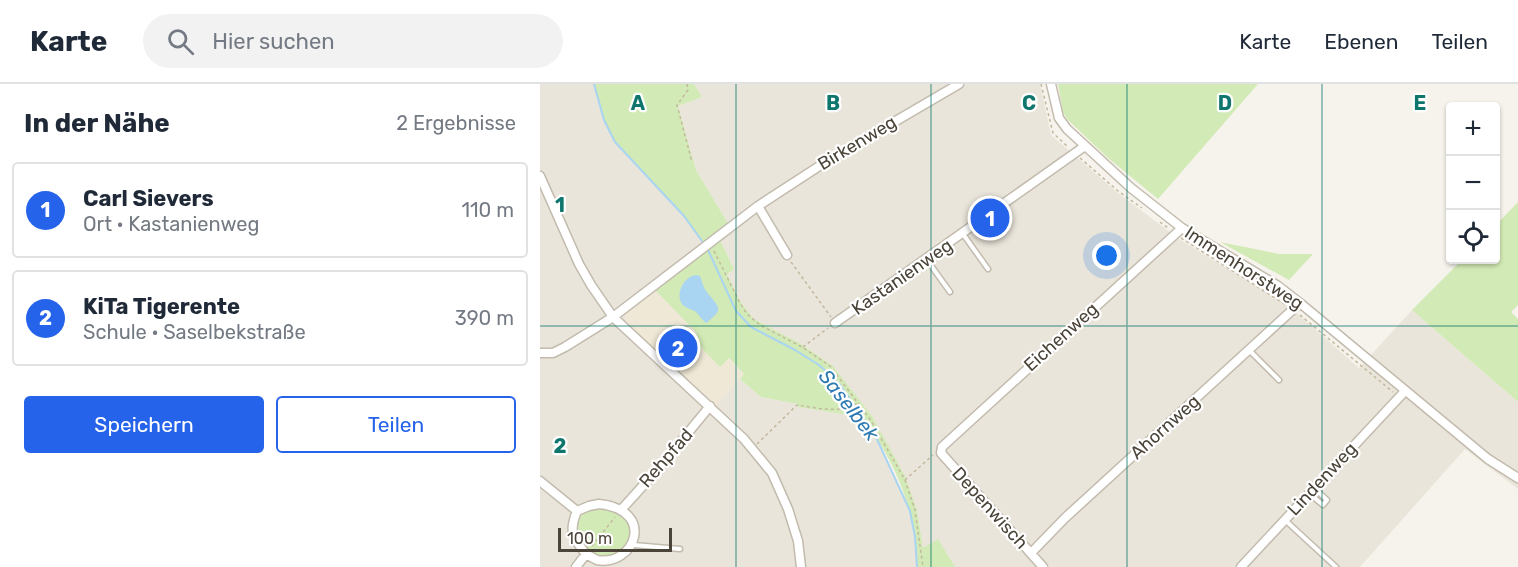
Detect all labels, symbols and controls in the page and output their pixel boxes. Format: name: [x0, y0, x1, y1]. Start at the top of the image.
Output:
search box: [143, 14, 563, 68]
text: Karte: [30, 25, 107, 58]
icon: search: [164, 25, 197, 58]
text: Hier suchen: [212, 28, 335, 55]
text: Karte: [1239, 29, 1291, 54]
text: Ebenen: [1324, 29, 1398, 54]
text: Teilen: [1431, 29, 1488, 54]
text: A: [631, 91, 646, 115]
text: B: [826, 91, 840, 115]
text: C: [1022, 91, 1036, 115]
text: D: [1218, 91, 1232, 115]
text: E: [1414, 91, 1426, 115]
map controls: [1446, 102, 1500, 264]
button: +: [1446, 102, 1500, 156]
text: In der Nähe: [24, 108, 170, 139]
text: 2 Ergebnisse: [396, 111, 516, 135]
street label: Birkenweg: [814, 111, 900, 175]
button: −: [1446, 156, 1500, 210]
text: Carl Sievers: [83, 185, 214, 212]
text: 1: [555, 193, 565, 217]
pin: 1: [970, 196, 1010, 240]
text: 1: [41, 198, 50, 222]
text: 110 m: [462, 198, 514, 222]
button: locate: [1446, 210, 1500, 264]
text: Ort · Kastanienweg: [83, 212, 259, 236]
street label: Immenhorstweg: [1180, 221, 1308, 315]
street label: Kastanienweg: [847, 234, 957, 320]
your location: [1092, 241, 1121, 270]
text: KiTa Tigerente: [83, 293, 240, 320]
street label: Eichenweg: [1019, 298, 1103, 376]
text: 2: [39, 306, 52, 330]
text: 390 m: [455, 306, 514, 330]
text: Schule · Saselbekstraße: [83, 320, 306, 344]
pin: 2: [658, 326, 698, 370]
water label: Saselbek: [814, 365, 885, 446]
street label: Ahornweg: [1126, 390, 1204, 464]
button: Speichern: [24, 396, 264, 453]
button: Teilen: [276, 396, 516, 453]
street label: Rehpfad: [634, 424, 698, 492]
text: 2: [554, 434, 567, 458]
street label: Lindenweg: [1283, 438, 1361, 520]
street label: Depenwisch: [947, 462, 1033, 554]
scale bar: [558, 525, 672, 552]
text: 100 m: [567, 529, 612, 548]

